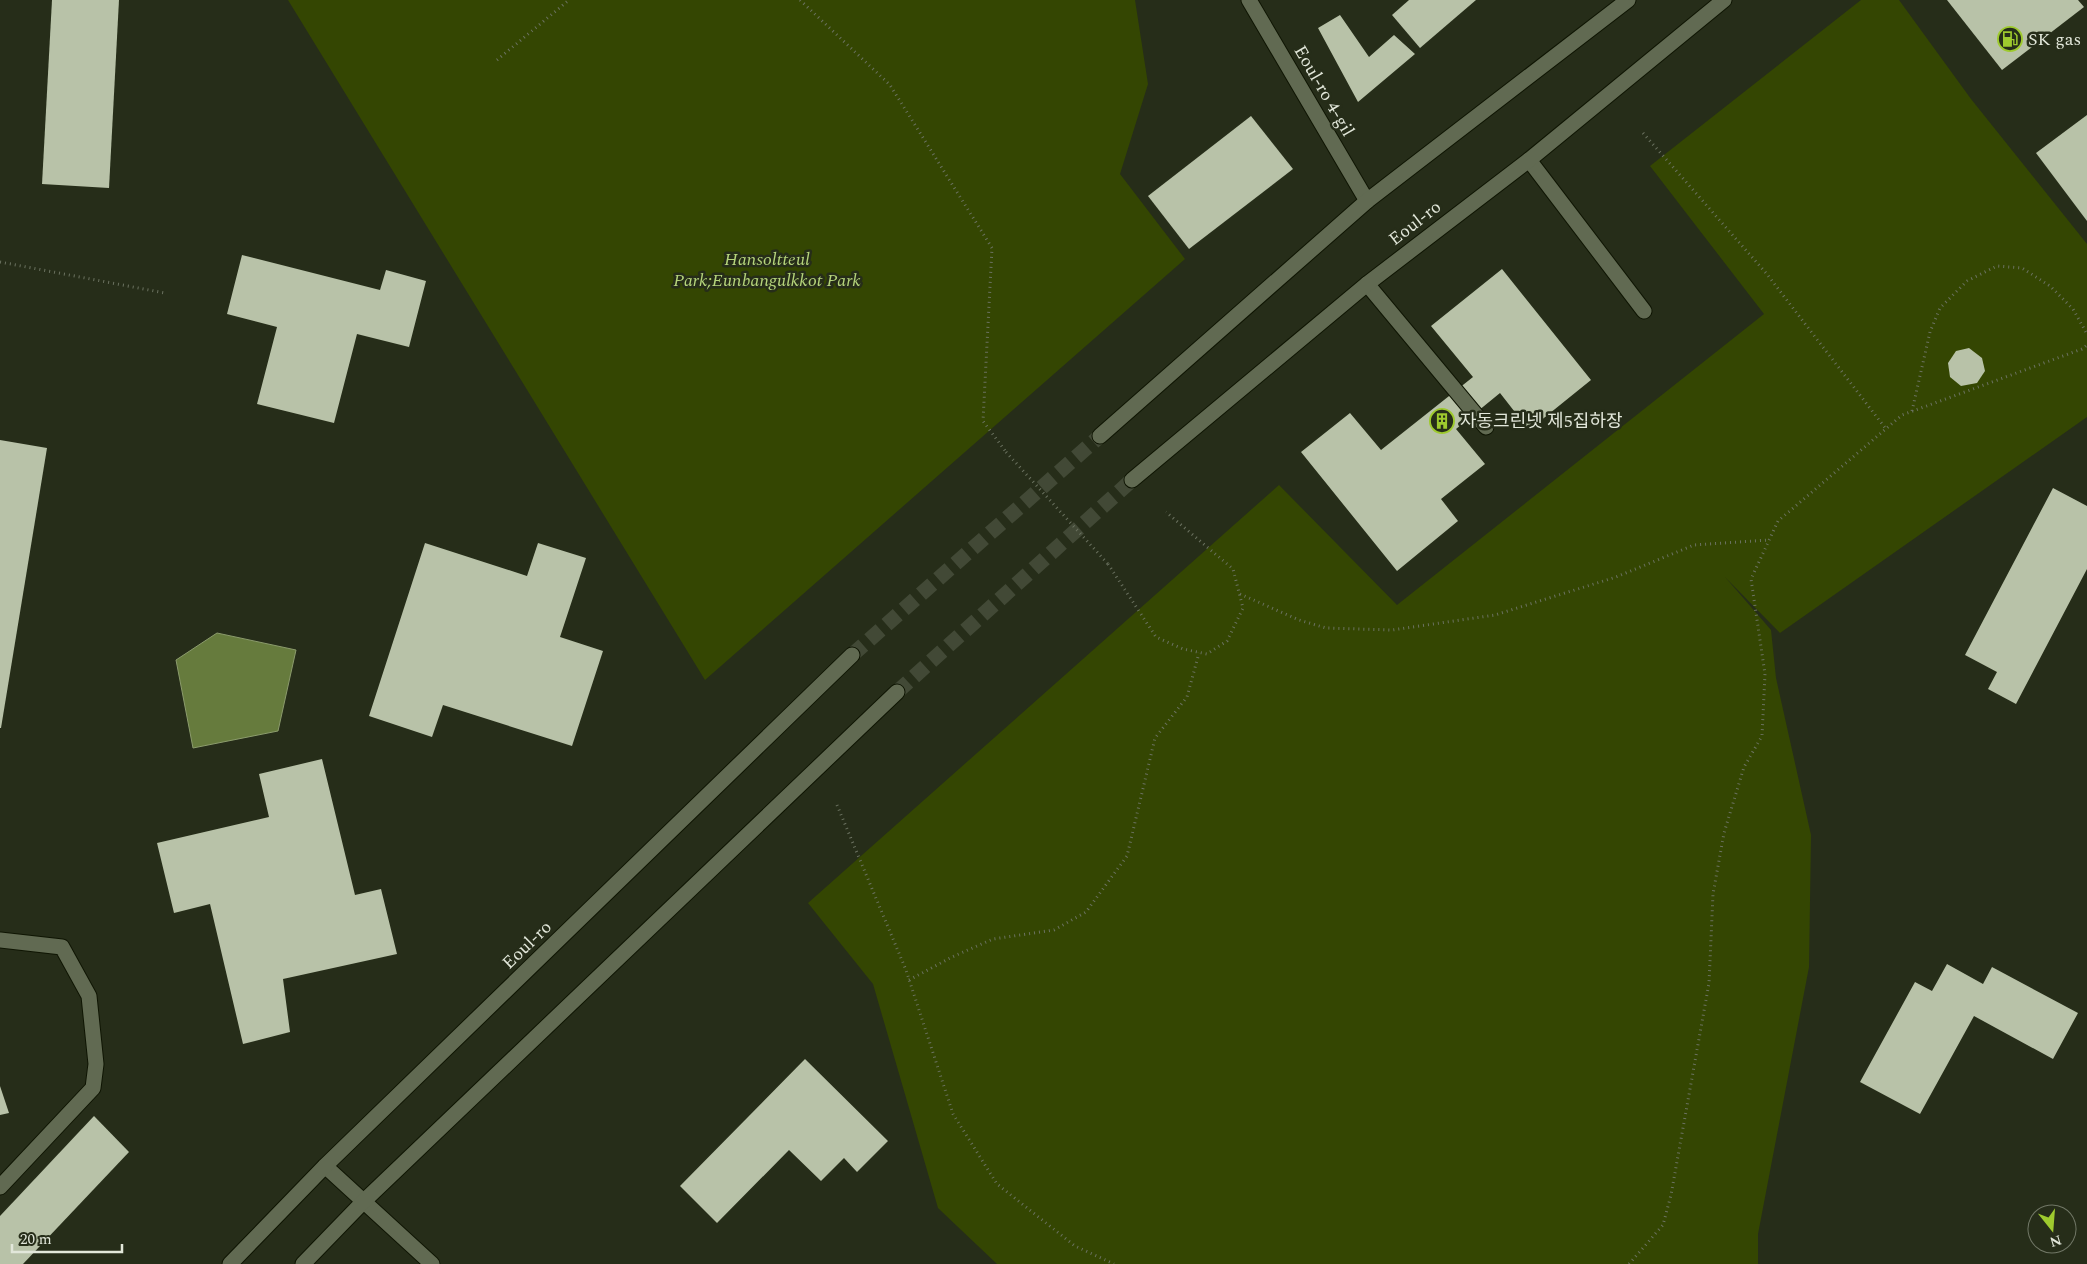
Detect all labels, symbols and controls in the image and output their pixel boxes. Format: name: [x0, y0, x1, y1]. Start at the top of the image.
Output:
fuel station icon: SK gas: [1997, 26, 2023, 52]
place label: SK gas: [2028, 26, 2081, 53]
street label: Eoul-ro 4-gil: [1287, 40, 1361, 142]
street label: Eoul-ro: [1383, 194, 1447, 252]
park label: Hansoltteul Park;Eunbangulkkot Park: [673, 246, 861, 294]
building icon: 자동크린넷 제5집하장: [1429, 408, 1455, 434]
place label: 자동크린넷 제5집하장: [1460, 408, 1623, 435]
street label: Eoul-ro: [496, 914, 558, 976]
north arrow: [2027, 1204, 2077, 1254]
scale bar: [12, 1222, 122, 1254]
text: 20 m: [20, 1228, 52, 1251]
text: N: [2047, 1229, 2064, 1253]

